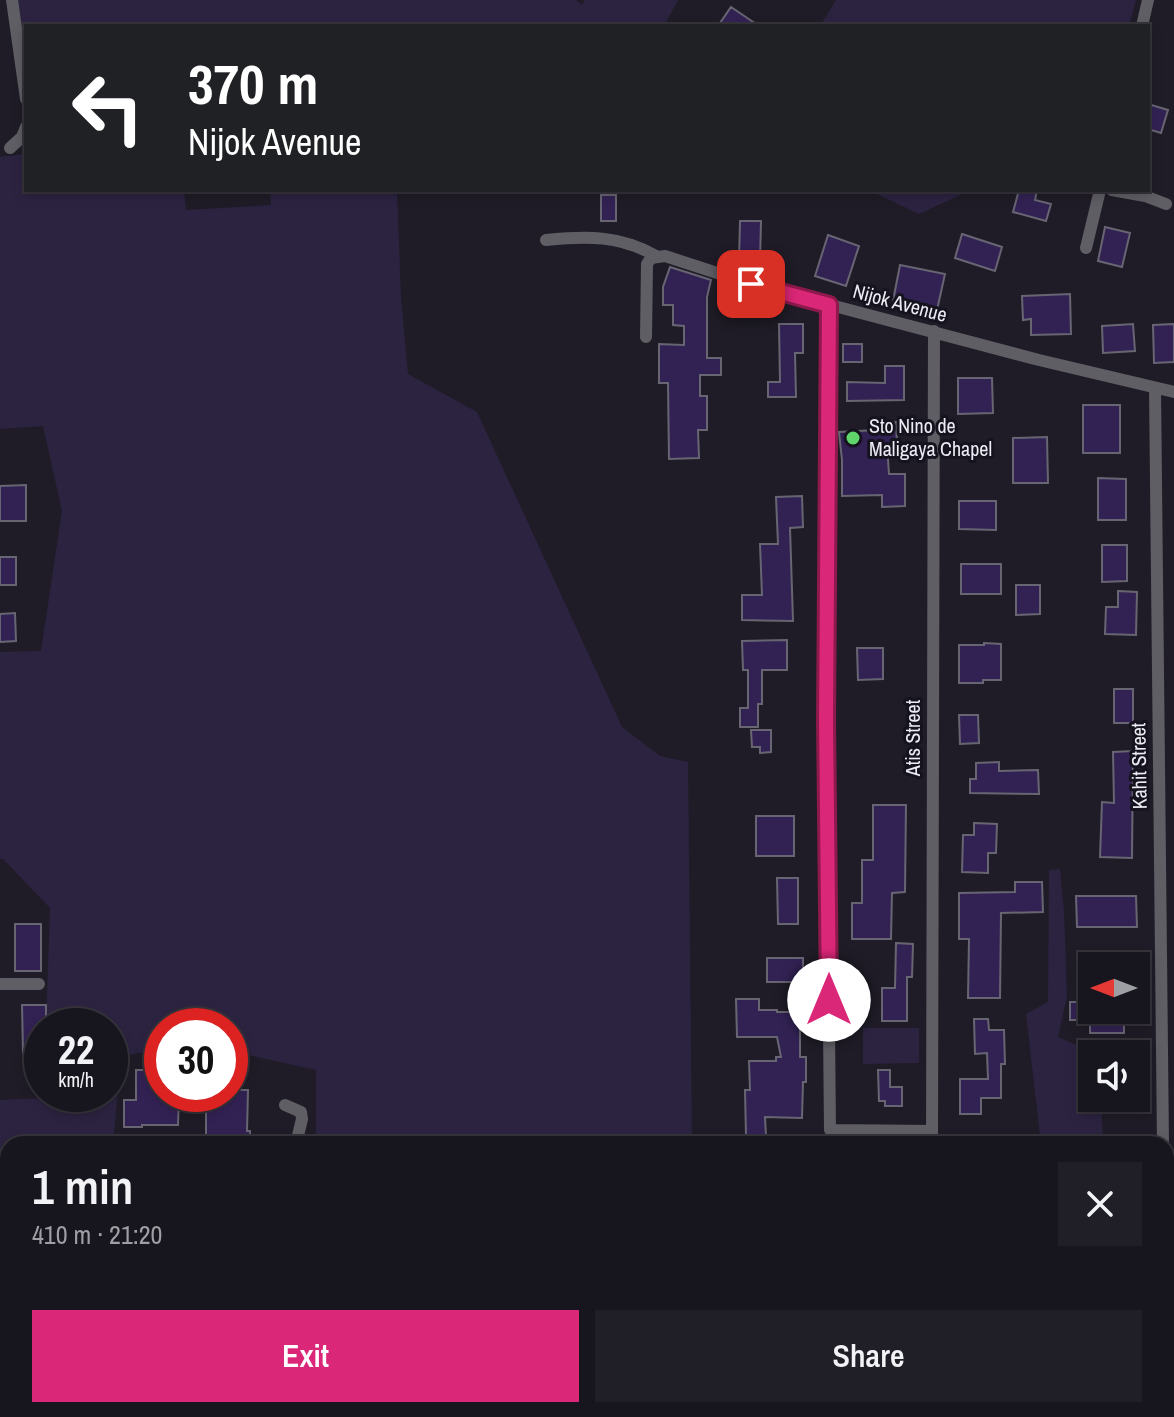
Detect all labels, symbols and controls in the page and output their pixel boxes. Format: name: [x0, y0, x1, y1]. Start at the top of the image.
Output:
text: 370 m: [188, 46, 318, 121]
icon: left: [56, 56, 160, 160]
text: Nijok Avenue: [188, 118, 361, 166]
pin: [717, 250, 785, 318]
icon: arrive: [729, 262, 773, 306]
street label: Nijok Avenue: [850, 277, 950, 328]
place label: Sto Nino de Maligaya Chapel: [869, 412, 992, 462]
marker: Sto Nino de Maligaya Chapel: [844, 429, 862, 447]
street label: Atis Street: [899, 699, 926, 777]
street label: Kahit Street: [1124, 722, 1153, 810]
north arrow: [1078, 952, 1150, 1024]
map controls: [1078, 952, 1150, 1112]
position arrow: [787, 958, 871, 1042]
speed limit sign: 30: [144, 1008, 248, 1112]
text: 22: [58, 1023, 94, 1076]
button: sound: [1078, 1040, 1150, 1112]
text: km/h: [58, 1066, 94, 1093]
text: 1 min: [32, 1154, 133, 1219]
button: close: [1058, 1162, 1142, 1246]
text: 410 m · 21:20: [32, 1217, 162, 1252]
button: Exit: [32, 1310, 579, 1402]
button: Share: [595, 1310, 1142, 1402]

